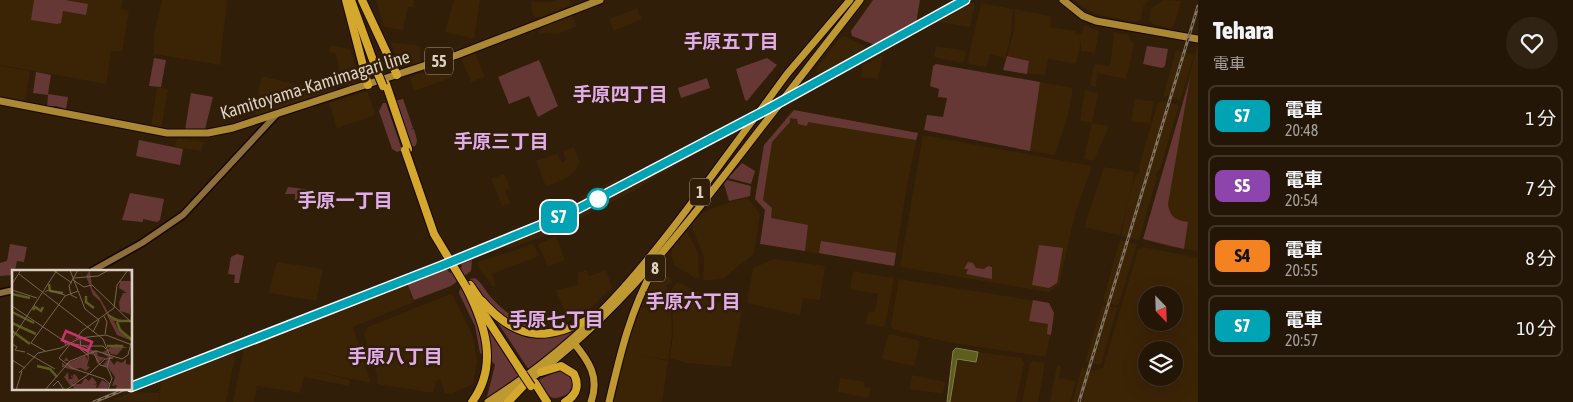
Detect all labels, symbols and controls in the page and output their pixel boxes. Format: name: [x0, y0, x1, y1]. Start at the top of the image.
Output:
text: Tehara: [1213, 17, 1274, 44]
button: heart: [1506, 17, 1558, 69]
district label: 手原五丁目: [683, 30, 779, 52]
street label: Kamitoyama-Kamimagari line: [217, 46, 412, 123]
road number: 55: [425, 48, 453, 74]
text: 電車: [1213, 54, 1245, 72]
district label: 手原四丁目: [572, 83, 668, 105]
text: 電車: [1285, 98, 1323, 120]
text: S7: [1234, 105, 1251, 126]
text: 1 分: [1525, 107, 1556, 129]
text: 20:48: [1285, 121, 1318, 139]
district label: 手原三丁目: [453, 130, 549, 152]
text: 電車: [1285, 168, 1323, 190]
text: S5: [1234, 175, 1251, 196]
text: 7 分: [1525, 177, 1556, 199]
road number: 1: [690, 178, 710, 206]
unlabelled marker: [587, 188, 609, 210]
district label: 手原一丁目: [297, 189, 393, 211]
text: 20:54: [1285, 191, 1318, 209]
line badge: S7: [536, 201, 582, 233]
text: S7: [551, 206, 567, 227]
text: 電車: [1285, 238, 1323, 260]
text: S4: [1234, 245, 1251, 266]
text: 8 分: [1525, 247, 1556, 269]
road number: 8: [645, 254, 665, 282]
text: 20:55: [1285, 261, 1318, 279]
inset map: [12, 270, 132, 390]
north arrow: [1138, 286, 1182, 331]
map controls: [1138, 286, 1183, 386]
district label: 手原六丁目: [645, 290, 741, 312]
district label: 手原七丁目: [508, 308, 604, 330]
text: 電車: [1285, 308, 1323, 330]
text: S7: [1234, 315, 1251, 336]
text: 10 分: [1517, 317, 1556, 339]
text: 20:57: [1285, 331, 1318, 349]
button: layers: [1138, 341, 1183, 386]
district label: 手原八丁目: [347, 345, 443, 367]

